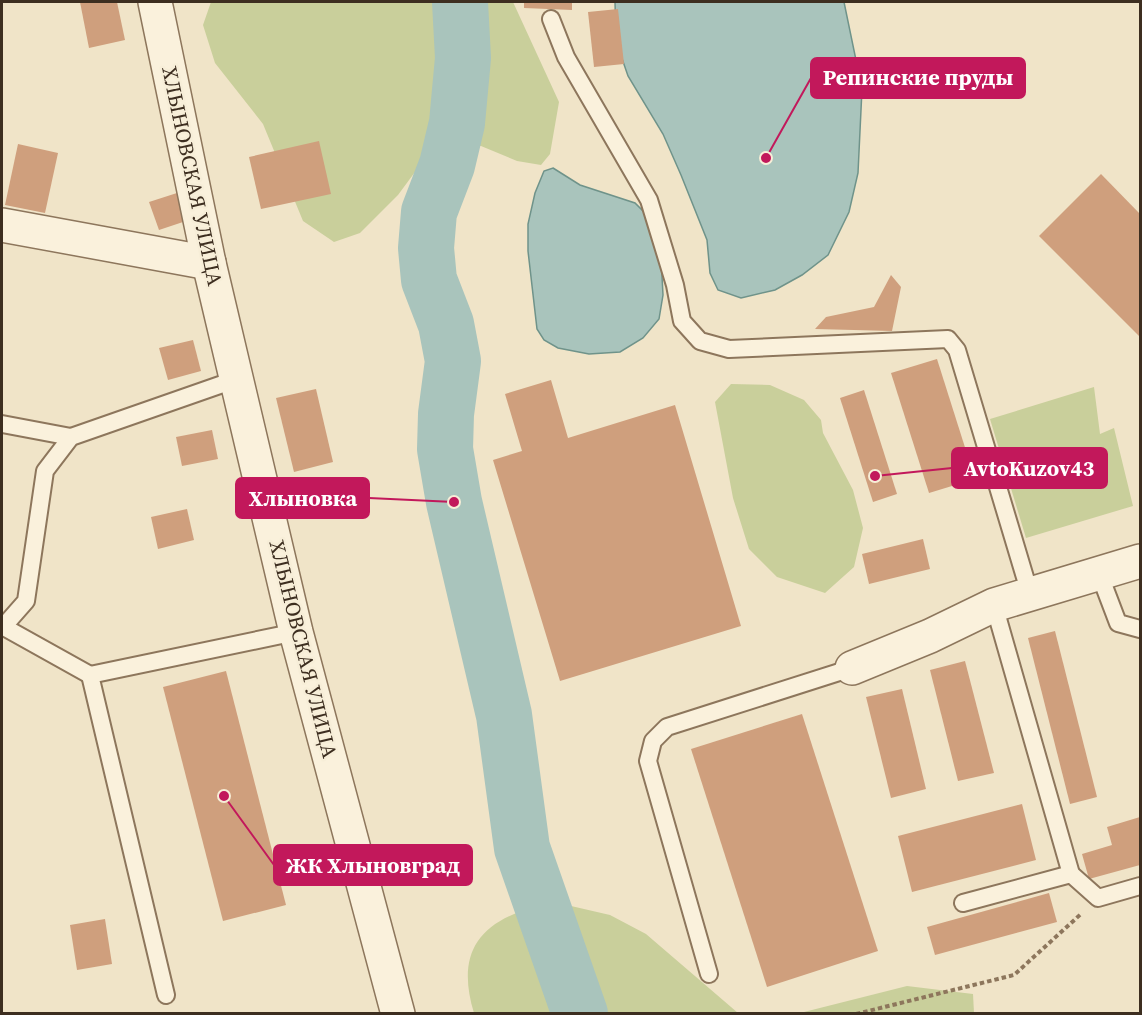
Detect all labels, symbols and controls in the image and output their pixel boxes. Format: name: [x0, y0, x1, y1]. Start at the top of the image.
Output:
callout: Репинские пруды: [811, 58, 1025, 98]
text: Репинские пруды: [823, 62, 1013, 92]
street label: ХЛЫНОВСКАЯ УЛИЦА: [155, 63, 230, 288]
callout: AvtoKuzov43: [952, 448, 1107, 488]
text: AvtoKuzov43: [964, 453, 1094, 483]
callout: Хлыновка: [236, 478, 369, 518]
text: Хлыновка: [249, 483, 358, 513]
street label: ХЛЫНОВСКАЯ УЛИЦА: [262, 537, 345, 761]
callout: ЖК Хлыновград: [274, 845, 472, 885]
text: ЖК Хлыновград: [286, 850, 461, 880]

